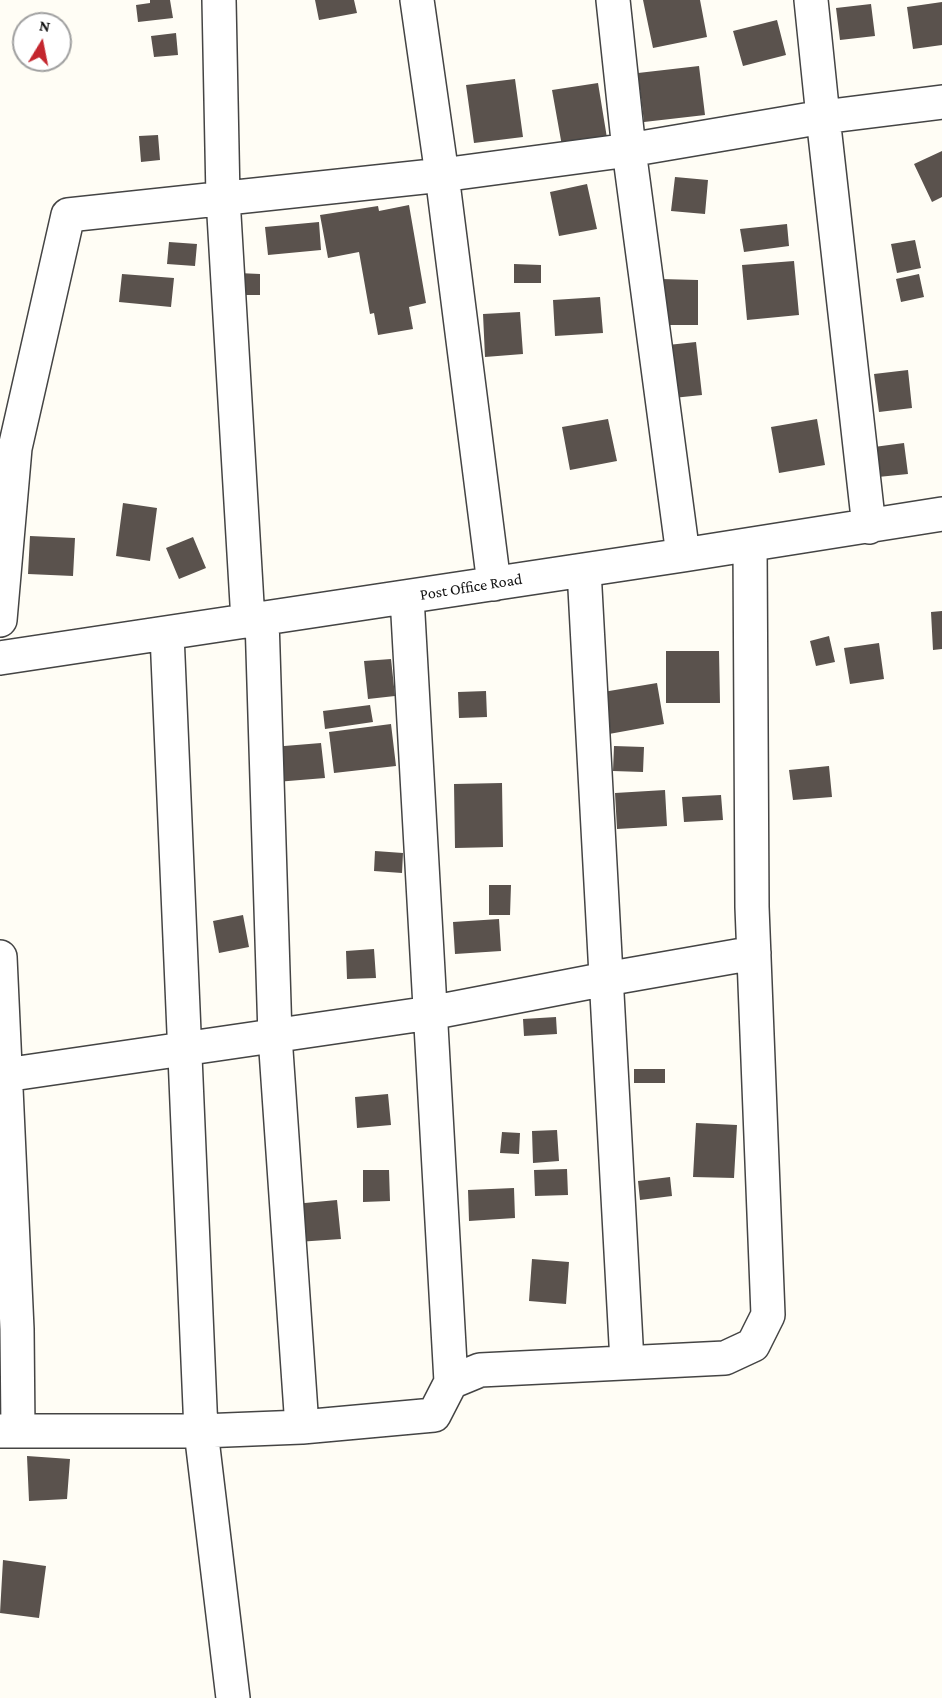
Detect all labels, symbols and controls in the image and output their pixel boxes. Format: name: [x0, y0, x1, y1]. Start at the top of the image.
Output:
north arrow: [12, 12, 72, 72]
text: N: [38, 16, 52, 35]
street label: Post Office Road: [419, 569, 523, 605]

